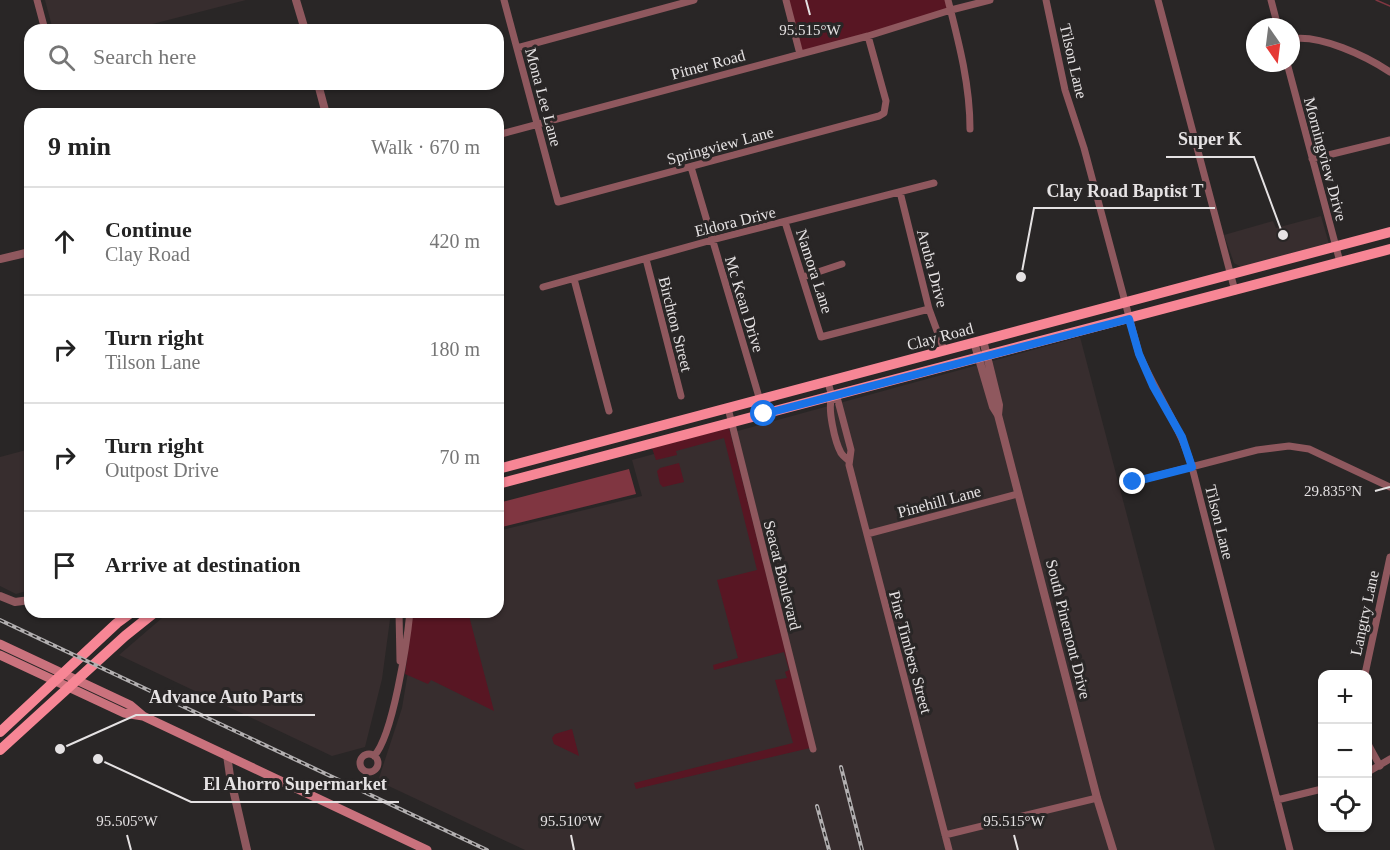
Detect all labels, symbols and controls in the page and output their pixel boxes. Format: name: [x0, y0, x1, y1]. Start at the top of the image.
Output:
north arrow: [1246, 18, 1300, 72]
text: 95.515°W: [779, 22, 842, 38]
street label: Tilson Lane: [1057, 22, 1090, 100]
search box: [24, 24, 504, 90]
icon: search: [45, 41, 78, 74]
text: Search here: [93, 44, 196, 69]
street label: Mona Lee Lane: [522, 46, 565, 148]
street label: Pitner Road: [669, 46, 747, 83]
street label: Morningview Drive: [1300, 95, 1350, 223]
callout: Super K: [1166, 121, 1254, 157]
street label: Springview Lane: [665, 123, 776, 169]
text: Super K: [1178, 129, 1242, 149]
text: 9 min: [48, 132, 111, 161]
text: Walk · 670 m: [371, 136, 480, 158]
callout: Clay Road Baptist T: [1034, 172, 1215, 208]
text: Clay Road Baptist T: [1046, 181, 1204, 201]
street label: Eldora Drive: [693, 203, 777, 240]
text: Continue: [105, 217, 192, 242]
icon: ahead: [48, 225, 81, 258]
street label: Namora Lane: [793, 227, 836, 315]
street label: Aruba Drive: [914, 227, 951, 309]
text: 420 m: [429, 230, 480, 252]
text: Clay Road: [105, 243, 190, 265]
street label: Mc Kean Drive: [722, 254, 767, 354]
street label: Birchton Street: [655, 275, 696, 374]
street label: Clay Road: [905, 319, 975, 354]
text: Turn right: [105, 325, 204, 350]
icon: right: [48, 333, 81, 366]
text: 180 m: [429, 338, 480, 360]
text: Tilson Lane: [105, 351, 200, 373]
route start: [750, 400, 776, 426]
text: Turn right: [105, 433, 204, 458]
icon: right: [48, 441, 81, 474]
text: 70 m: [439, 446, 480, 468]
text: Outpost Drive: [105, 459, 219, 481]
route end: [1119, 468, 1145, 494]
street label: Pinehill Lane: [896, 482, 983, 521]
street label: Tilson Lane: [1202, 483, 1237, 561]
text: 29.835°N: [1304, 483, 1362, 499]
street label: Seacat Boulevard: [761, 519, 804, 632]
icon: arrive: [48, 549, 81, 582]
text: Arrive at destination: [105, 552, 301, 577]
street label: South Pinemont Drive: [1043, 558, 1094, 701]
street label: Langtry Lane: [1347, 569, 1383, 657]
street label: Pine Timbers Street: [886, 589, 935, 716]
map controls: [1318, 670, 1372, 832]
button: +: [1318, 670, 1372, 724]
callout: Advance Auto Parts: [136, 679, 315, 715]
text: Advance Auto Parts: [149, 687, 303, 707]
button: −: [1318, 724, 1372, 778]
callout: El Ahorro Supermarket: [191, 766, 399, 802]
text: El Ahorro Supermarket: [203, 774, 387, 794]
button: locate: [1318, 778, 1372, 832]
text: 95.505°W: [96, 813, 159, 829]
text: 95.510°W: [540, 813, 603, 829]
text: 95.515°W: [983, 813, 1046, 829]

